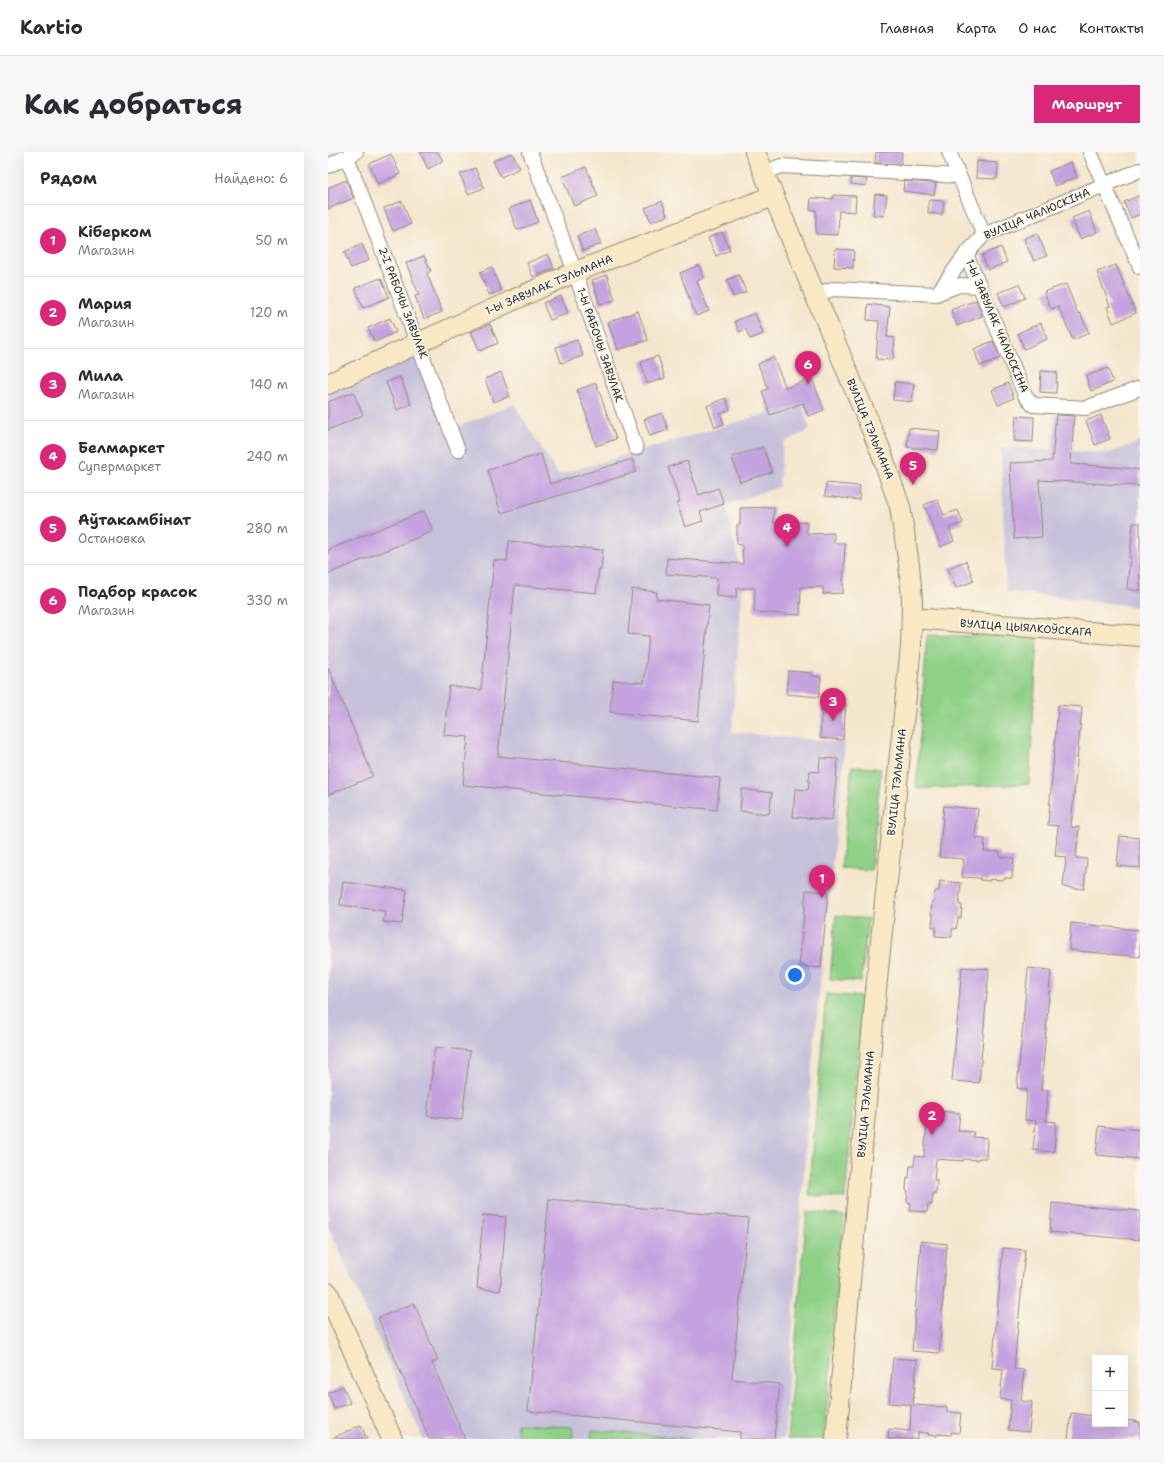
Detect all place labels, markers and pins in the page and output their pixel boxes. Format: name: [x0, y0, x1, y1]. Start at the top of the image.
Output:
pin: 6: [795, 351, 821, 384]
pin: 5: [900, 452, 926, 485]
pin: 4: [774, 514, 800, 547]
pin: 3: [820, 688, 846, 721]
pin: 1: [809, 865, 835, 898]
pin: 2: [919, 1102, 945, 1135]

